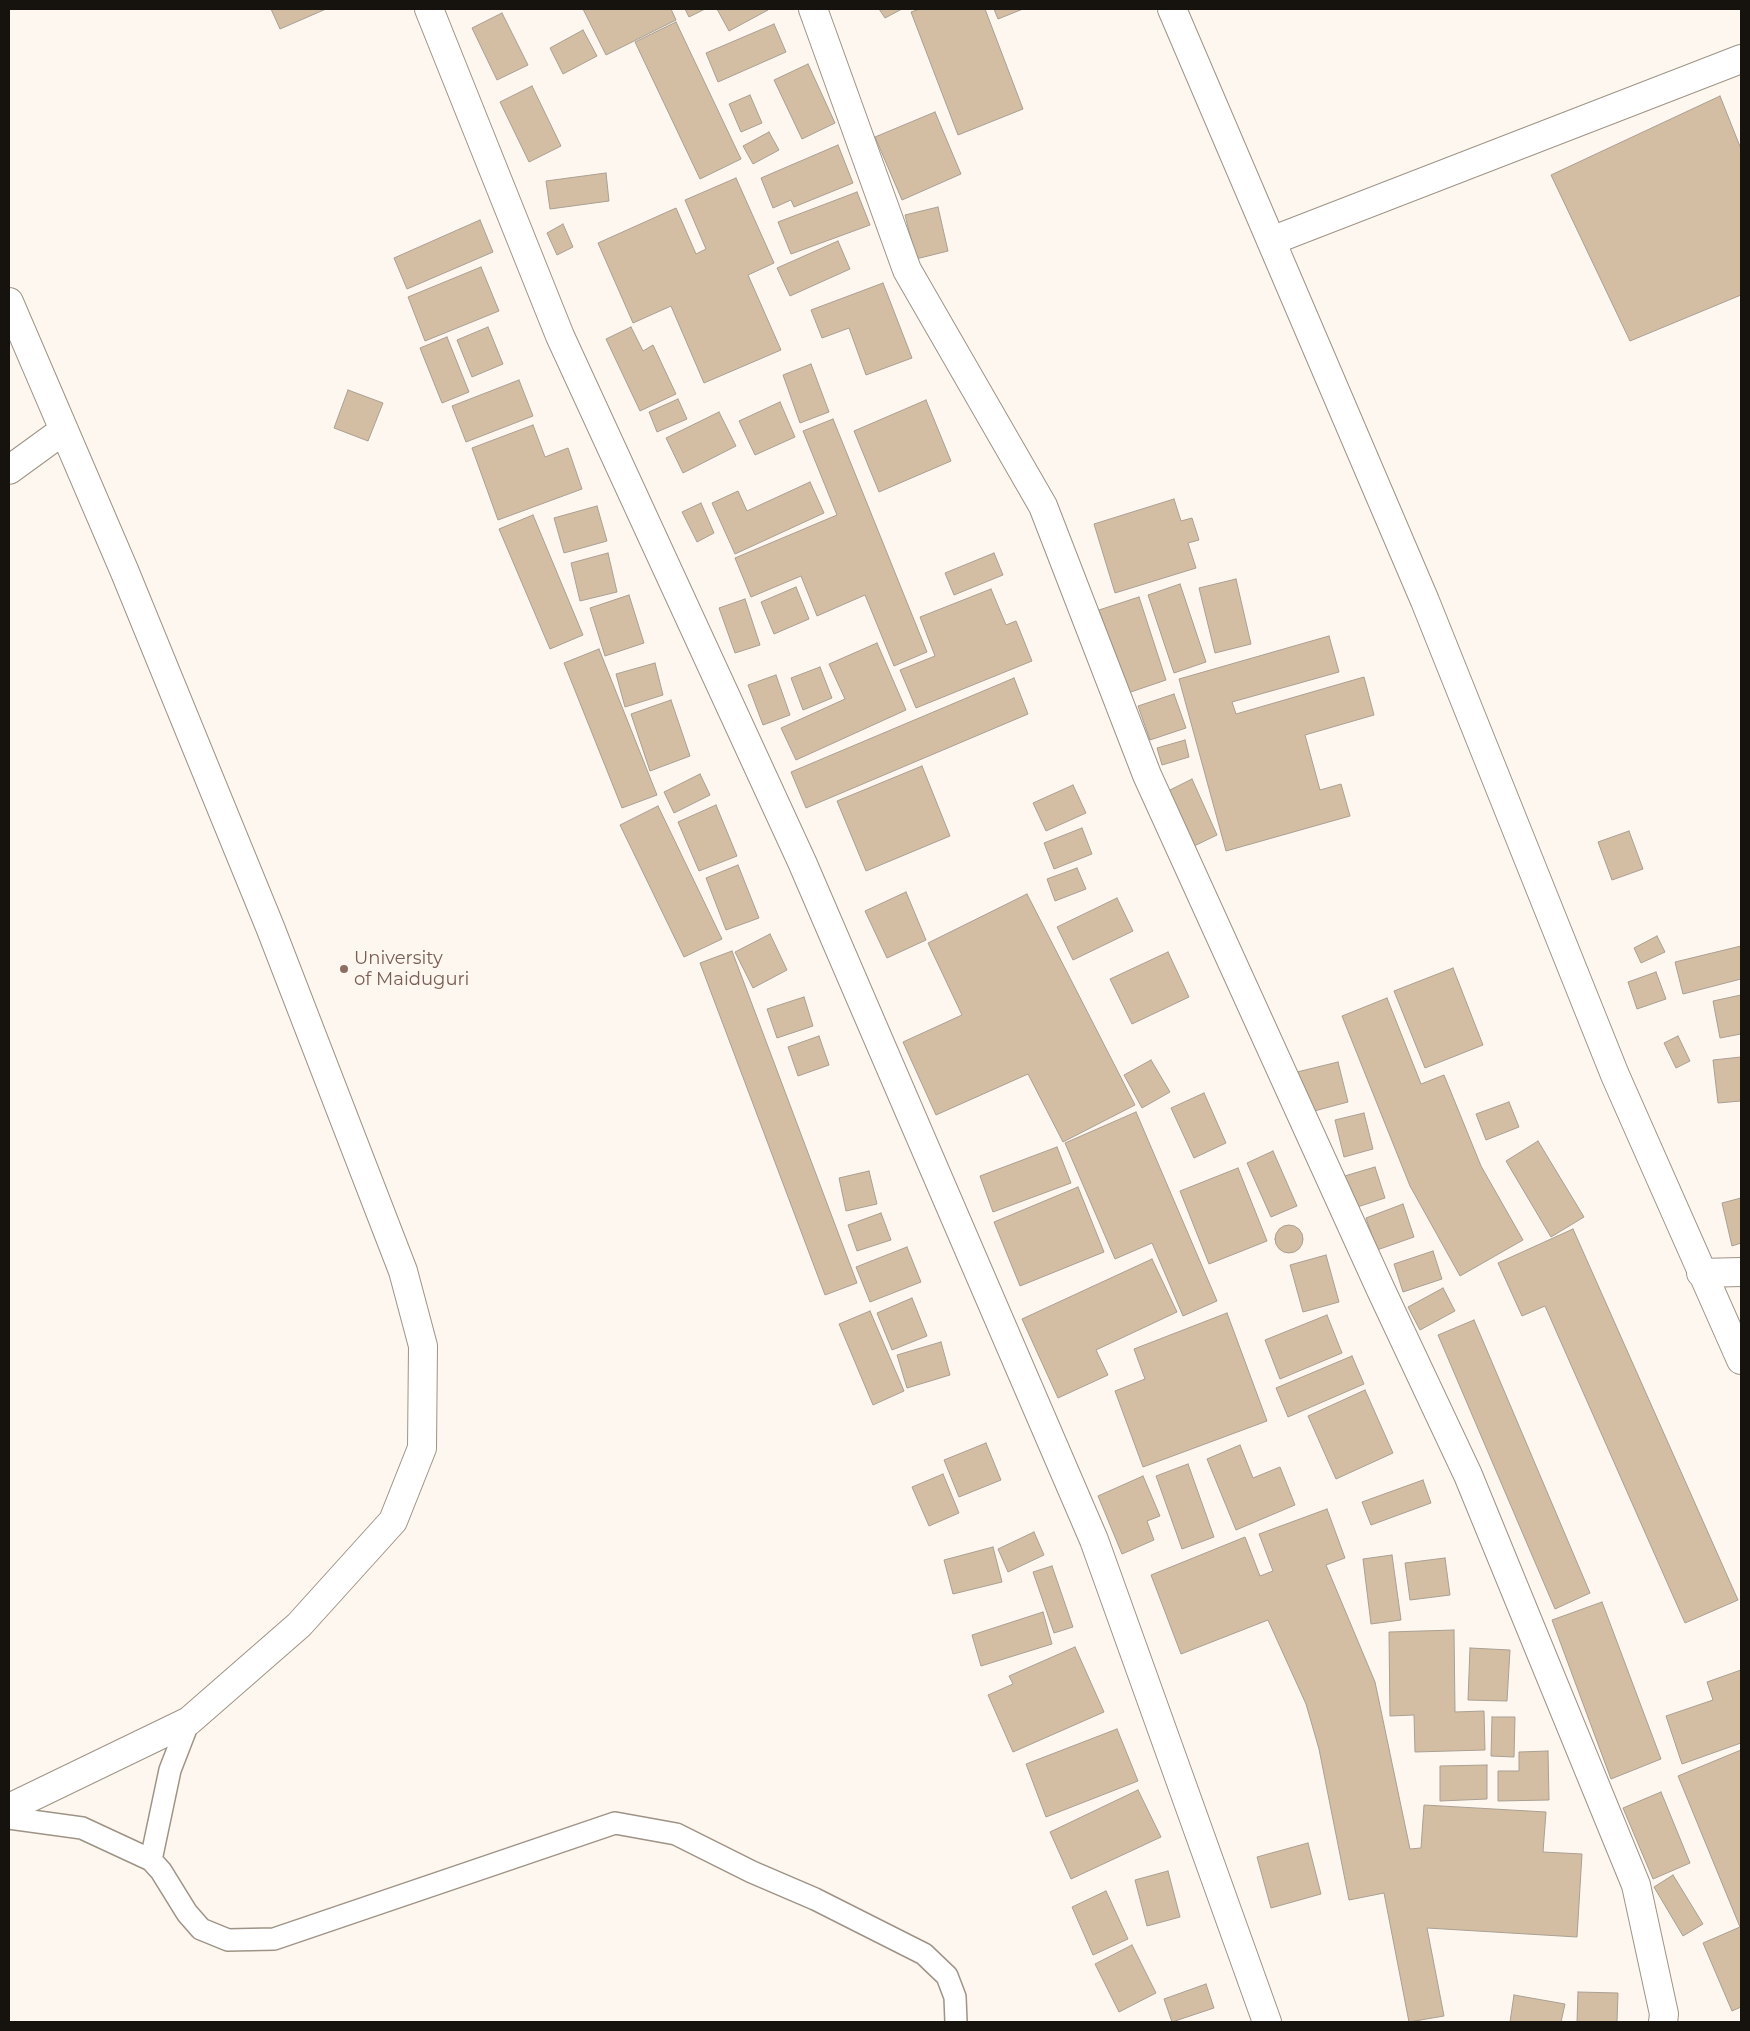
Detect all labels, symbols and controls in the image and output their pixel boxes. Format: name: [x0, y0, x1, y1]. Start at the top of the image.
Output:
place label: University of Maiduguri: [354, 948, 469, 991]
marker: University of Maiduguri: [338, 963, 350, 975]

